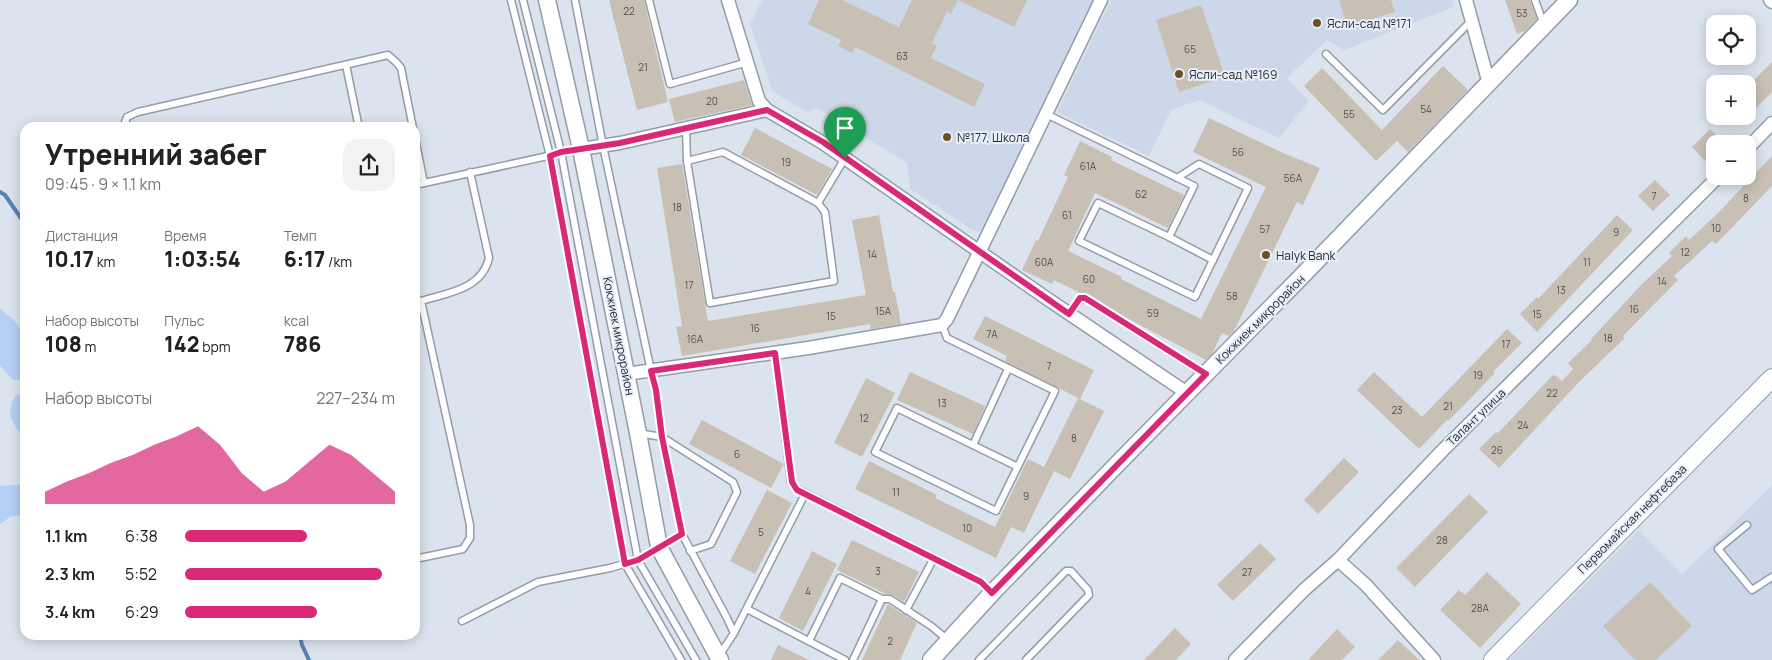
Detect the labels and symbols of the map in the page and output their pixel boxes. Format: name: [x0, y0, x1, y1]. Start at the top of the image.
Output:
house number: 22: [623, 4, 635, 18]
house number: 53: [1516, 6, 1528, 20]
place label: Ясли-сад №171: [1327, 15, 1411, 32]
marker: Ясли-сад №171: [1311, 17, 1323, 29]
house number: 65: [1184, 42, 1196, 56]
house number: 63: [896, 49, 908, 63]
house number: 21: [638, 60, 648, 74]
place label: Ясли-сад №169: [1189, 66, 1277, 83]
marker: Ясли-сад №169: [1173, 68, 1185, 80]
house number: 20: [706, 94, 718, 108]
house number: 54: [1420, 102, 1432, 116]
pin: [824, 107, 866, 158]
house number: 55: [1343, 107, 1355, 121]
place label: №177, Школа: [957, 129, 1030, 146]
marker: №177, Школа: [941, 131, 953, 143]
house number: 56: [1232, 145, 1244, 159]
house number: 19: [781, 155, 791, 169]
house number: 61А: [1080, 159, 1097, 173]
house number: 56А: [1284, 171, 1303, 185]
house number: 62: [1135, 187, 1147, 201]
house number: 7: [1651, 189, 1657, 203]
house number: 8: [1743, 191, 1749, 205]
house number: 18: [672, 200, 682, 214]
house number: 61: [1062, 208, 1072, 222]
house number: 10: [1711, 221, 1721, 235]
house number: 57: [1260, 222, 1270, 236]
house number: 9: [1613, 225, 1619, 239]
house number: 12: [1680, 245, 1690, 259]
house number: 14: [867, 247, 877, 261]
place label: Halyk Bank: [1276, 247, 1337, 264]
marker: Halyk Bank: [1260, 249, 1272, 261]
house number: 60А: [1035, 255, 1054, 269]
house number: 11: [1583, 255, 1591, 269]
street label: Кокжиек микрорайон: [1211, 270, 1309, 368]
house number: 60: [1083, 272, 1095, 286]
house number: 14: [1657, 274, 1667, 288]
street label: Кокжиек микрорайон: [599, 275, 639, 397]
house number: 17: [685, 278, 693, 292]
house number: 13: [1556, 283, 1566, 297]
house number: 58: [1226, 289, 1238, 303]
house number: 16: [1629, 302, 1639, 316]
house number: 15А: [875, 304, 892, 318]
house number: 59: [1147, 306, 1159, 320]
house number: 15: [1532, 307, 1542, 321]
house number: 15: [826, 309, 836, 323]
house number: 16: [750, 321, 760, 335]
house number: 7А: [987, 327, 998, 341]
house number: 18: [1603, 331, 1613, 345]
house number: 16А: [687, 332, 704, 346]
house number: 17: [1502, 337, 1510, 351]
house number: 7: [1046, 359, 1052, 373]
house number: 19: [1473, 368, 1483, 382]
street label: Талант улица: [1443, 384, 1509, 450]
house number: 22: [1546, 386, 1558, 400]
house number: 13: [937, 396, 947, 410]
house number: 21: [1443, 399, 1453, 413]
house number: 23: [1391, 403, 1403, 417]
house number: 12: [859, 411, 869, 425]
house number: 24: [1517, 418, 1529, 432]
house number: 8: [1071, 431, 1077, 445]
house number: 26: [1491, 443, 1503, 457]
house number: 6: [734, 447, 740, 461]
street label: Первомайская нефтебаза: [1574, 461, 1690, 577]
house number: 11: [892, 485, 900, 499]
house number: 9: [1023, 489, 1029, 503]
house number: 10: [962, 521, 972, 535]
house number: 5: [758, 525, 764, 539]
house number: 28: [1436, 533, 1448, 547]
house number: 3: [875, 564, 881, 578]
house number: 27: [1242, 565, 1252, 579]
house number: 4: [805, 584, 811, 598]
house number: 28А: [1471, 601, 1490, 615]
house number: 2: [887, 634, 893, 648]

